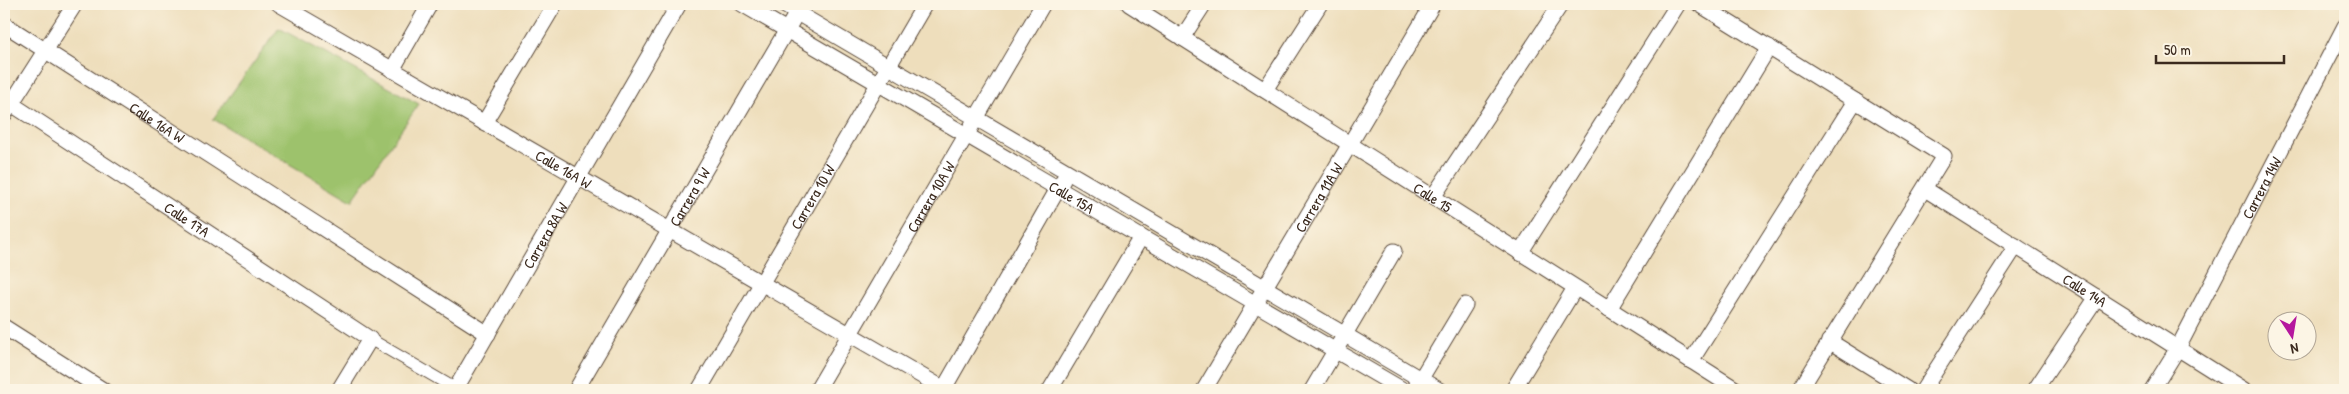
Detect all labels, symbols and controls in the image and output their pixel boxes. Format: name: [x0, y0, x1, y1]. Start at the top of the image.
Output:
scale bar: [2156, 32, 2284, 64]
text: 50 m: [2164, 39, 2191, 60]
street label: Calle 16A W: [126, 97, 189, 148]
street label: Calle 16A W: [532, 144, 596, 194]
street label: Carrera 14W: [2236, 152, 2286, 222]
street label: Carrera 10A W: [901, 157, 960, 236]
street label: Carrera 11A W: [1289, 158, 1348, 236]
street label: Carrera 10 W: [785, 160, 840, 233]
street label: Carrera 9 W: [664, 163, 715, 230]
street label: Calle 15A: [1045, 175, 1099, 218]
street label: Calle 15: [1410, 177, 1457, 217]
street label: Calle 17A: [160, 197, 214, 242]
street label: Carrera 8A W: [517, 198, 573, 272]
street label: Calle 14A: [2059, 268, 2112, 312]
north arrow: [2266, 312, 2316, 362]
text: N: [2289, 339, 2300, 359]

